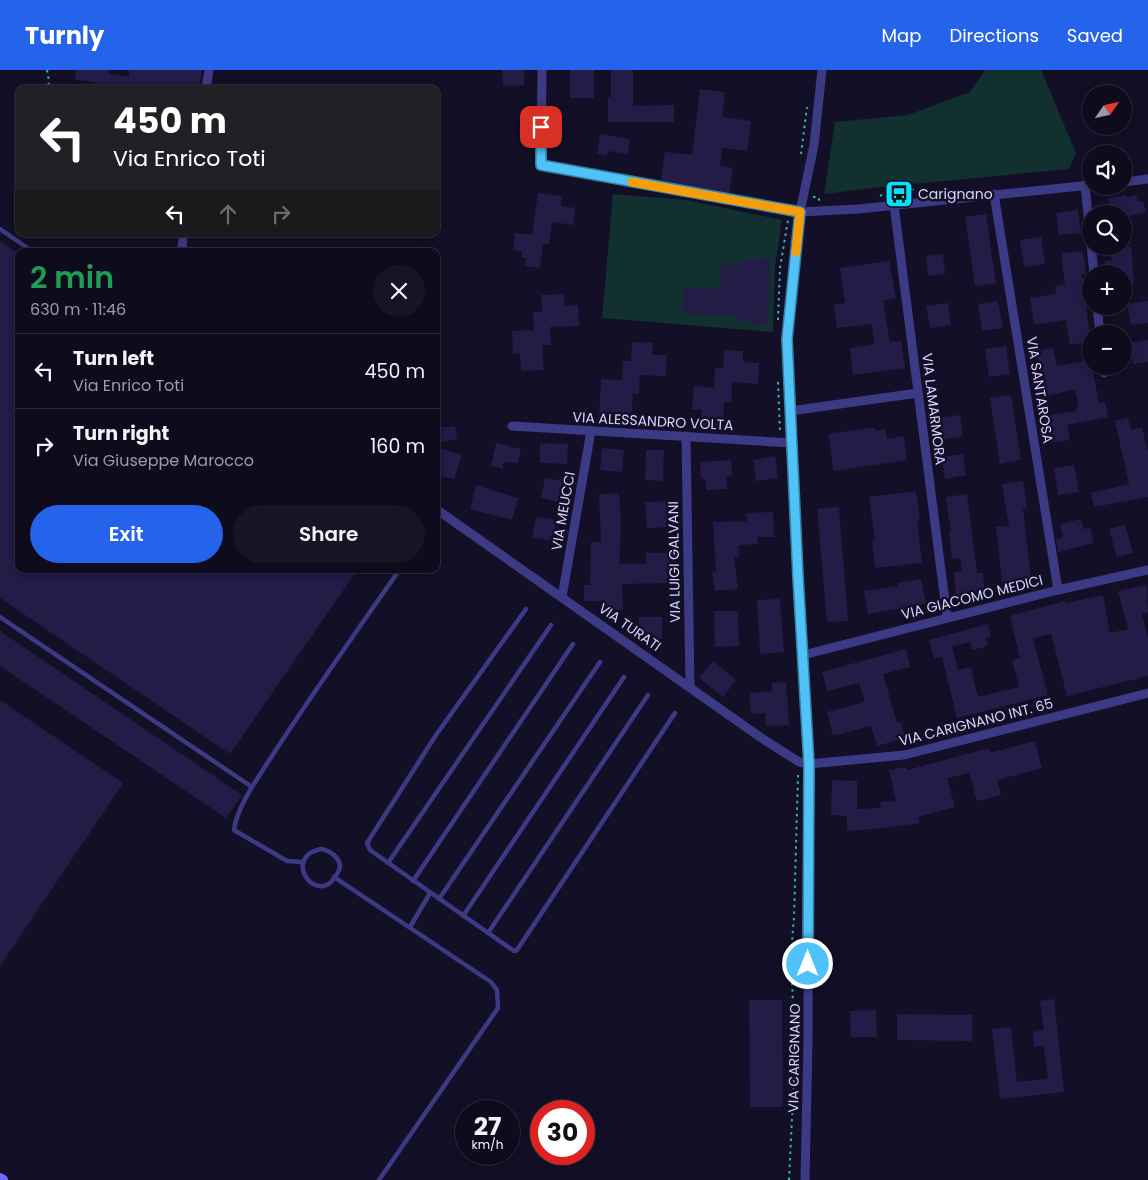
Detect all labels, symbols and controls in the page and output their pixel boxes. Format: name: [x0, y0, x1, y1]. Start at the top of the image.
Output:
text: Turnly: [25, 19, 104, 52]
text: Map: [882, 23, 921, 48]
text: Directions: [949, 23, 1039, 48]
text: Saved: [1067, 23, 1123, 48]
north arrow: [1082, 85, 1132, 135]
map controls: [1082, 85, 1132, 375]
text: 450 m: [113, 96, 227, 145]
icon: left: [30, 105, 95, 170]
pin: [520, 106, 562, 148]
icon: arrive: [527, 113, 555, 141]
text: Via Enrico Toti: [113, 143, 266, 174]
button: sound: [1082, 145, 1132, 195]
bus stop icon: Carignano: [884, 179, 914, 209]
place label: Carignano: [918, 184, 993, 204]
icon: left: [161, 200, 189, 228]
icon: ahead: [214, 200, 242, 228]
icon: right: [267, 200, 295, 228]
button: search: [1082, 205, 1132, 255]
text: 2 min: [30, 256, 114, 299]
button: close: [373, 265, 425, 317]
button: +: [1082, 265, 1132, 315]
text: 630 m · 11:46: [30, 298, 126, 321]
button: −: [1082, 325, 1132, 375]
street label: VIA SANTAROSA: [1022, 335, 1058, 445]
text: Turn left: [73, 345, 154, 372]
street label: VIA LAMARMORA: [917, 352, 951, 466]
icon: left: [30, 357, 58, 385]
text: 450 m: [365, 358, 425, 385]
text: Via Enrico Toti: [73, 374, 184, 397]
street label: VIA ALESSANDRO VOLTA: [572, 407, 734, 435]
text: Turn right: [73, 420, 169, 447]
icon: right: [30, 432, 58, 460]
text: 160 m: [370, 433, 425, 460]
text: Via Giuseppe Marocco: [73, 449, 254, 472]
street label: VIA MEUCCI: [546, 470, 580, 552]
street label: VIA LUIGI GALVANI: [663, 501, 685, 623]
button: Exit: [30, 505, 223, 563]
button: Share: [233, 505, 425, 563]
street label: VIA GIACOMO MEDICI: [899, 570, 1045, 624]
street label: VIA TURATI: [595, 598, 665, 656]
street label: VIA CARIGNANO INT. 65: [897, 693, 1055, 751]
position arrow: [781, 937, 833, 989]
street label: VIA CARIGNANO: [783, 1003, 805, 1113]
speed limit sign: 30: [530, 1100, 595, 1165]
text: 27: [474, 1109, 501, 1144]
text: km/h: [472, 1136, 503, 1153]

